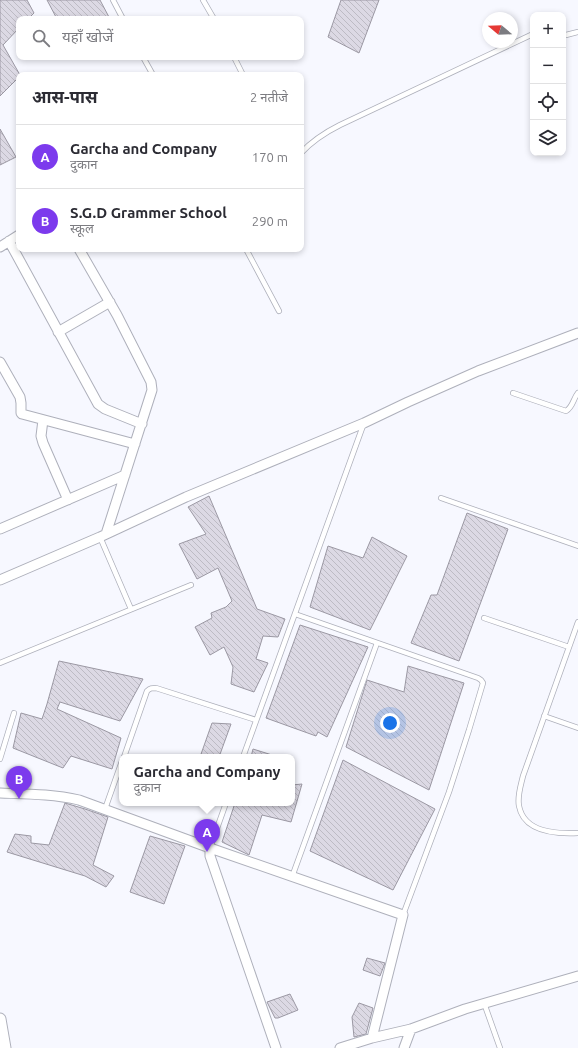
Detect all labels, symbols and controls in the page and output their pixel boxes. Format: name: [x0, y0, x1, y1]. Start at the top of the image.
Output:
north arrow: [482, 12, 518, 48]
map controls: [530, 12, 566, 156]
button: +: [530, 12, 566, 48]
search box: [16, 16, 304, 60]
icon: search: [30, 27, 52, 49]
text: यहाँ खोजें: [62, 28, 113, 45]
button: −: [530, 48, 566, 84]
button: locate: [530, 84, 566, 120]
text: आस-पास: [32, 87, 98, 106]
text: 2 नतीजे: [250, 90, 288, 104]
button: layers: [530, 120, 566, 156]
text: Garcha and Company: [70, 140, 217, 157]
text: A: [40, 150, 50, 164]
text: 170 m: [252, 150, 288, 164]
text: दुकान: [70, 157, 97, 171]
text: S.G.D Grammer School: [70, 204, 227, 221]
text: B: [41, 214, 49, 228]
text: 290 m: [252, 214, 288, 228]
text: स्कूल: [70, 221, 94, 235]
your location: [380, 713, 400, 733]
popup: [119, 754, 295, 806]
text: Garcha and Company: [134, 763, 280, 780]
pin: B: [6, 766, 32, 799]
text: दुकान: [134, 780, 161, 794]
pin: A: [194, 819, 220, 852]

